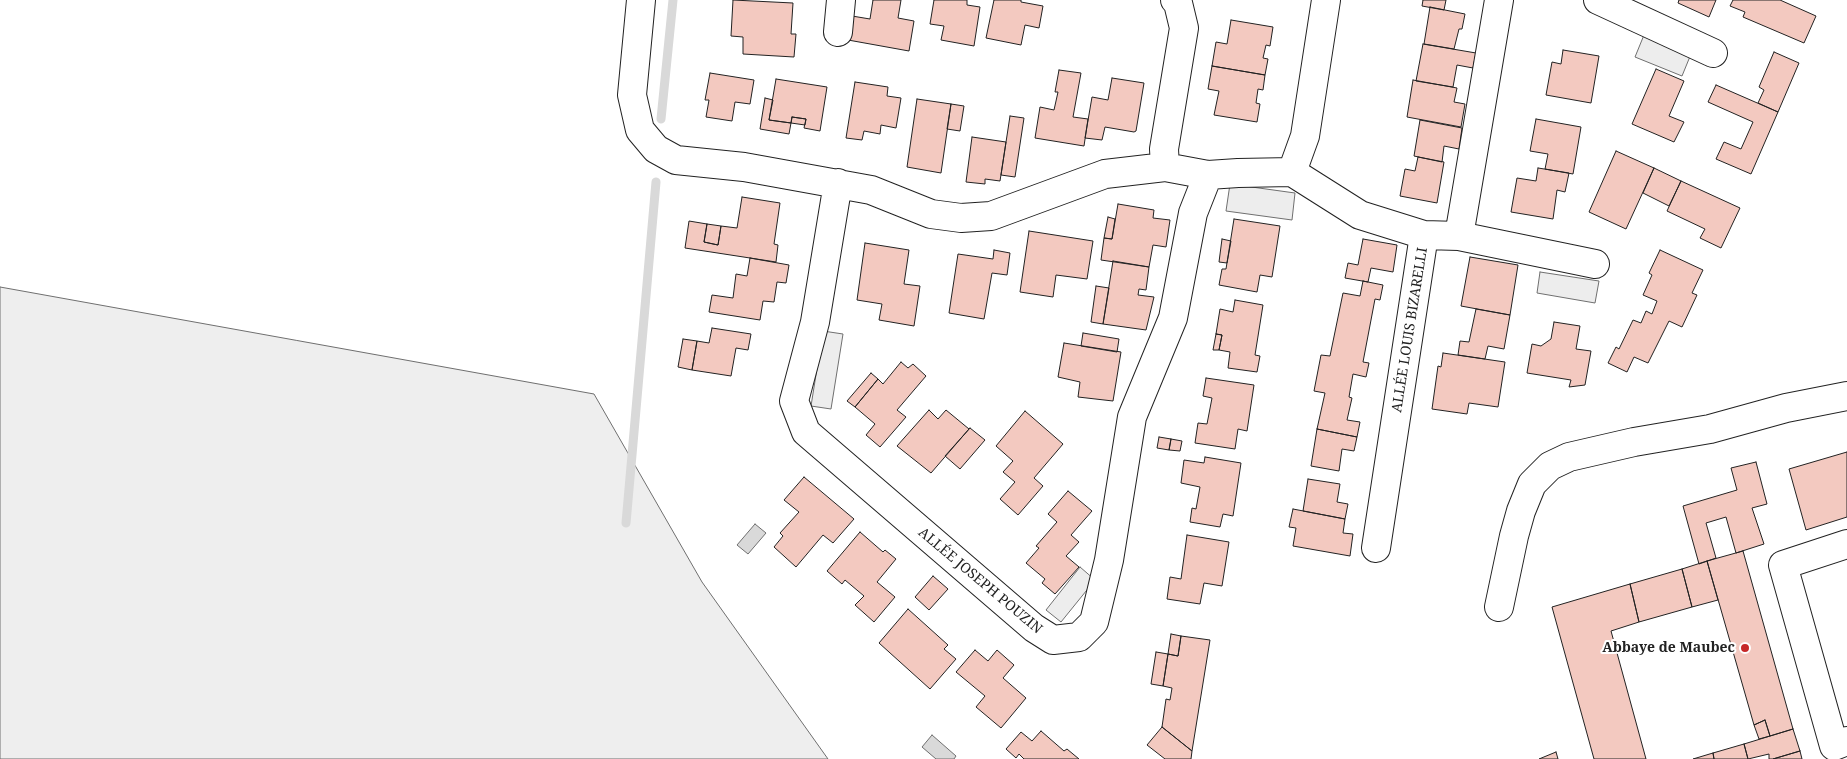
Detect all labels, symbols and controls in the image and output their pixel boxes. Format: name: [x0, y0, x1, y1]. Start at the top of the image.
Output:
street label: ALLÉE LOUIS BIZARELLI: [1389, 246, 1431, 414]
street label: ALLÉE JOSEPH POUZIN: [915, 524, 1045, 638]
place label: Abbaye de Maubec: [1602, 640, 1735, 656]
marker: Abbaye de Maubec: [1739, 642, 1751, 654]

